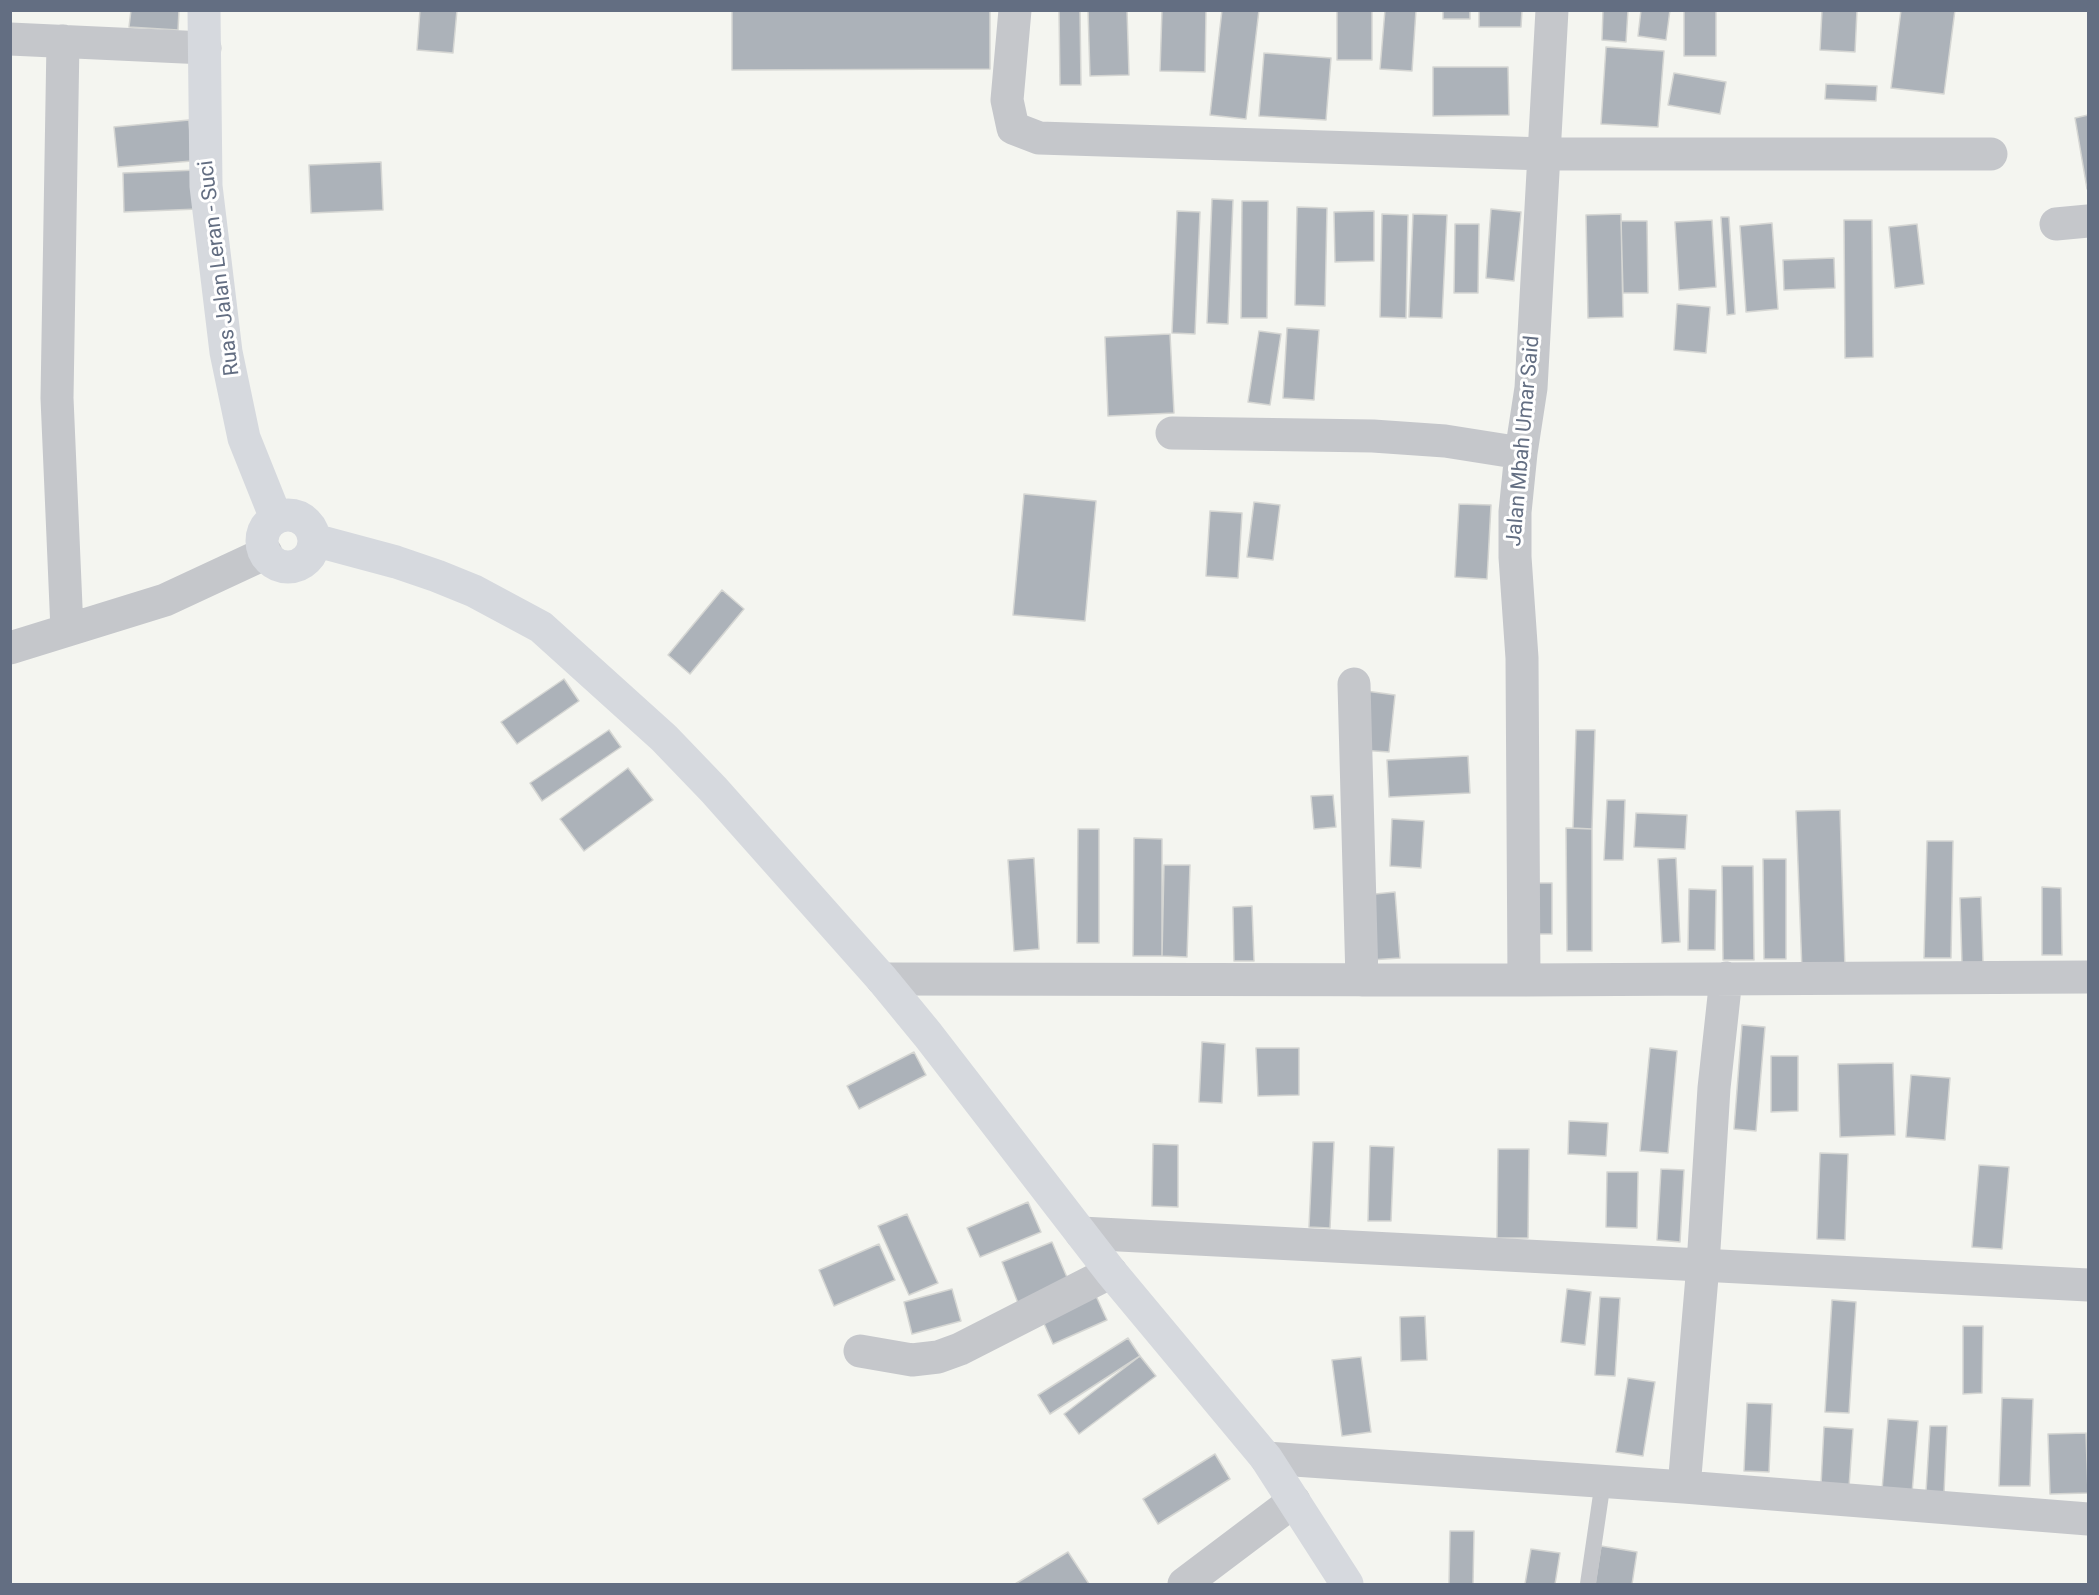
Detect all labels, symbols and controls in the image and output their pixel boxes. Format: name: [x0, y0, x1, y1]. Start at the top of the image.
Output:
street label: Ruas Jalan Leran - Suci: [194, 159, 246, 377]
street label: Jalan Mbah Umar Said: [1502, 335, 1546, 547]

